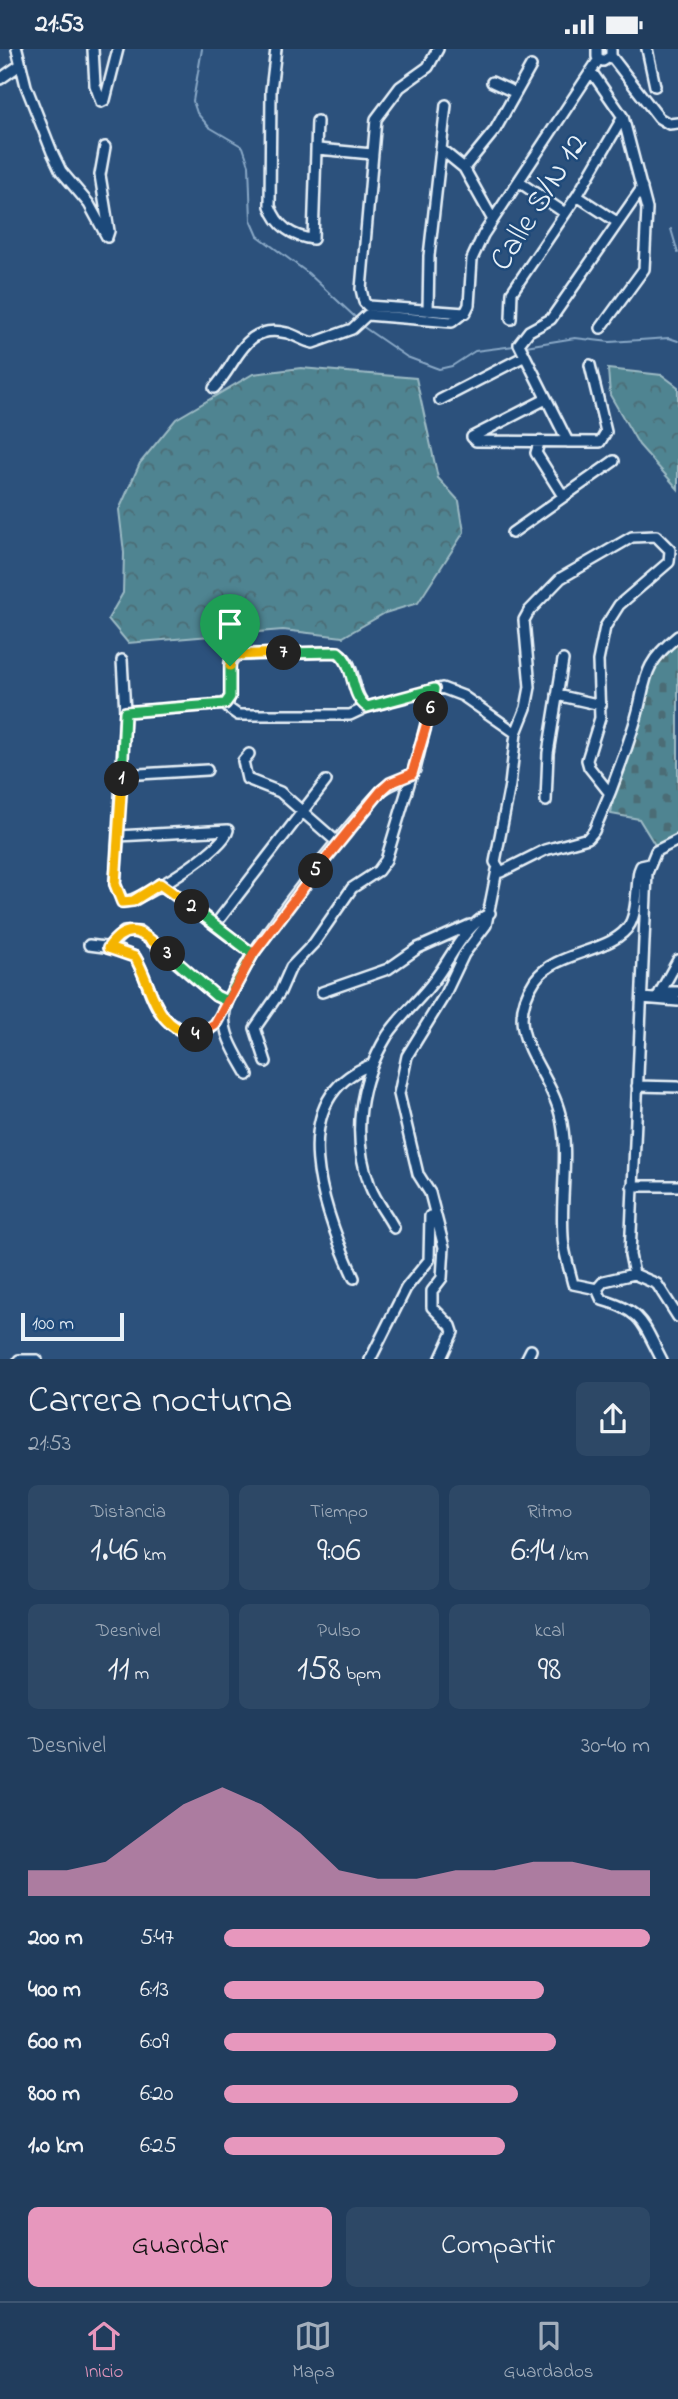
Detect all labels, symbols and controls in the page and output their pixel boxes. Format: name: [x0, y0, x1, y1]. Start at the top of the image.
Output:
text: 21:53: [35, 6, 84, 44]
street label: Calle S/N 12: [479, 125, 601, 281]
pin: [200, 594, 260, 666]
icon: arrive: [211, 605, 249, 643]
pin: 7: [266, 635, 302, 671]
text: 7: [280, 639, 287, 666]
pin: 6: [414, 691, 448, 727]
text: 6: [426, 695, 435, 722]
pin: 1: [104, 761, 140, 797]
text: 1: [118, 765, 125, 792]
pin: 5: [298, 853, 334, 889]
text: 5: [310, 857, 321, 884]
pin: 2: [174, 889, 210, 925]
text: 2: [187, 893, 196, 920]
pin: 3: [150, 937, 186, 971]
text: 3: [164, 940, 171, 967]
pin: 4: [178, 1017, 214, 1053]
text: 4: [192, 1021, 199, 1048]
scale bar: [21, 1311, 124, 1342]
text: 100 m: [32, 1311, 74, 1338]
text: Carrera nocturna: [28, 1374, 293, 1430]
button: share: [576, 1382, 650, 1456]
text: 21:53: [28, 1428, 71, 1461]
text: Distancia: [91, 1499, 166, 1526]
text: Tiempo: [310, 1499, 368, 1526]
text: Ritmo: [527, 1499, 572, 1526]
text: 1.46: [90, 1526, 138, 1577]
text: 9:06: [317, 1526, 361, 1577]
text: 6:14: [511, 1526, 555, 1577]
text: km: [138, 1542, 166, 1569]
text: /km: [555, 1542, 588, 1569]
text: Desnivel: [96, 1618, 161, 1645]
text: Pulso: [317, 1618, 361, 1645]
text: kcal: [535, 1618, 565, 1645]
text: 11: [107, 1645, 130, 1696]
text: 158: [297, 1645, 341, 1696]
text: 98: [538, 1645, 562, 1696]
text: m: [130, 1661, 149, 1688]
text: bpm: [341, 1661, 381, 1688]
text: Desnivel: [28, 1730, 106, 1763]
text: 30–40 m: [581, 1730, 650, 1763]
text: 200 m: [28, 1922, 83, 1955]
text: 5:47: [140, 1922, 174, 1955]
text: 400 m: [28, 1974, 81, 2007]
text: 6:13: [140, 1974, 169, 2007]
text: 600 m: [28, 2026, 82, 2059]
text: 6:09: [140, 2026, 169, 2059]
text: 800 m: [28, 2078, 80, 2111]
text: 6:20: [140, 2078, 173, 2111]
text: 1.0 km: [28, 2130, 84, 2163]
text: 6:25: [140, 2130, 177, 2163]
button: Guardar: [28, 2207, 332, 2287]
button: Compartir: [346, 2207, 650, 2287]
tab: Inicio: [84, 2317, 123, 2386]
tab: Mapa: [292, 2317, 335, 2386]
tab: Guardados: [504, 2317, 594, 2386]

